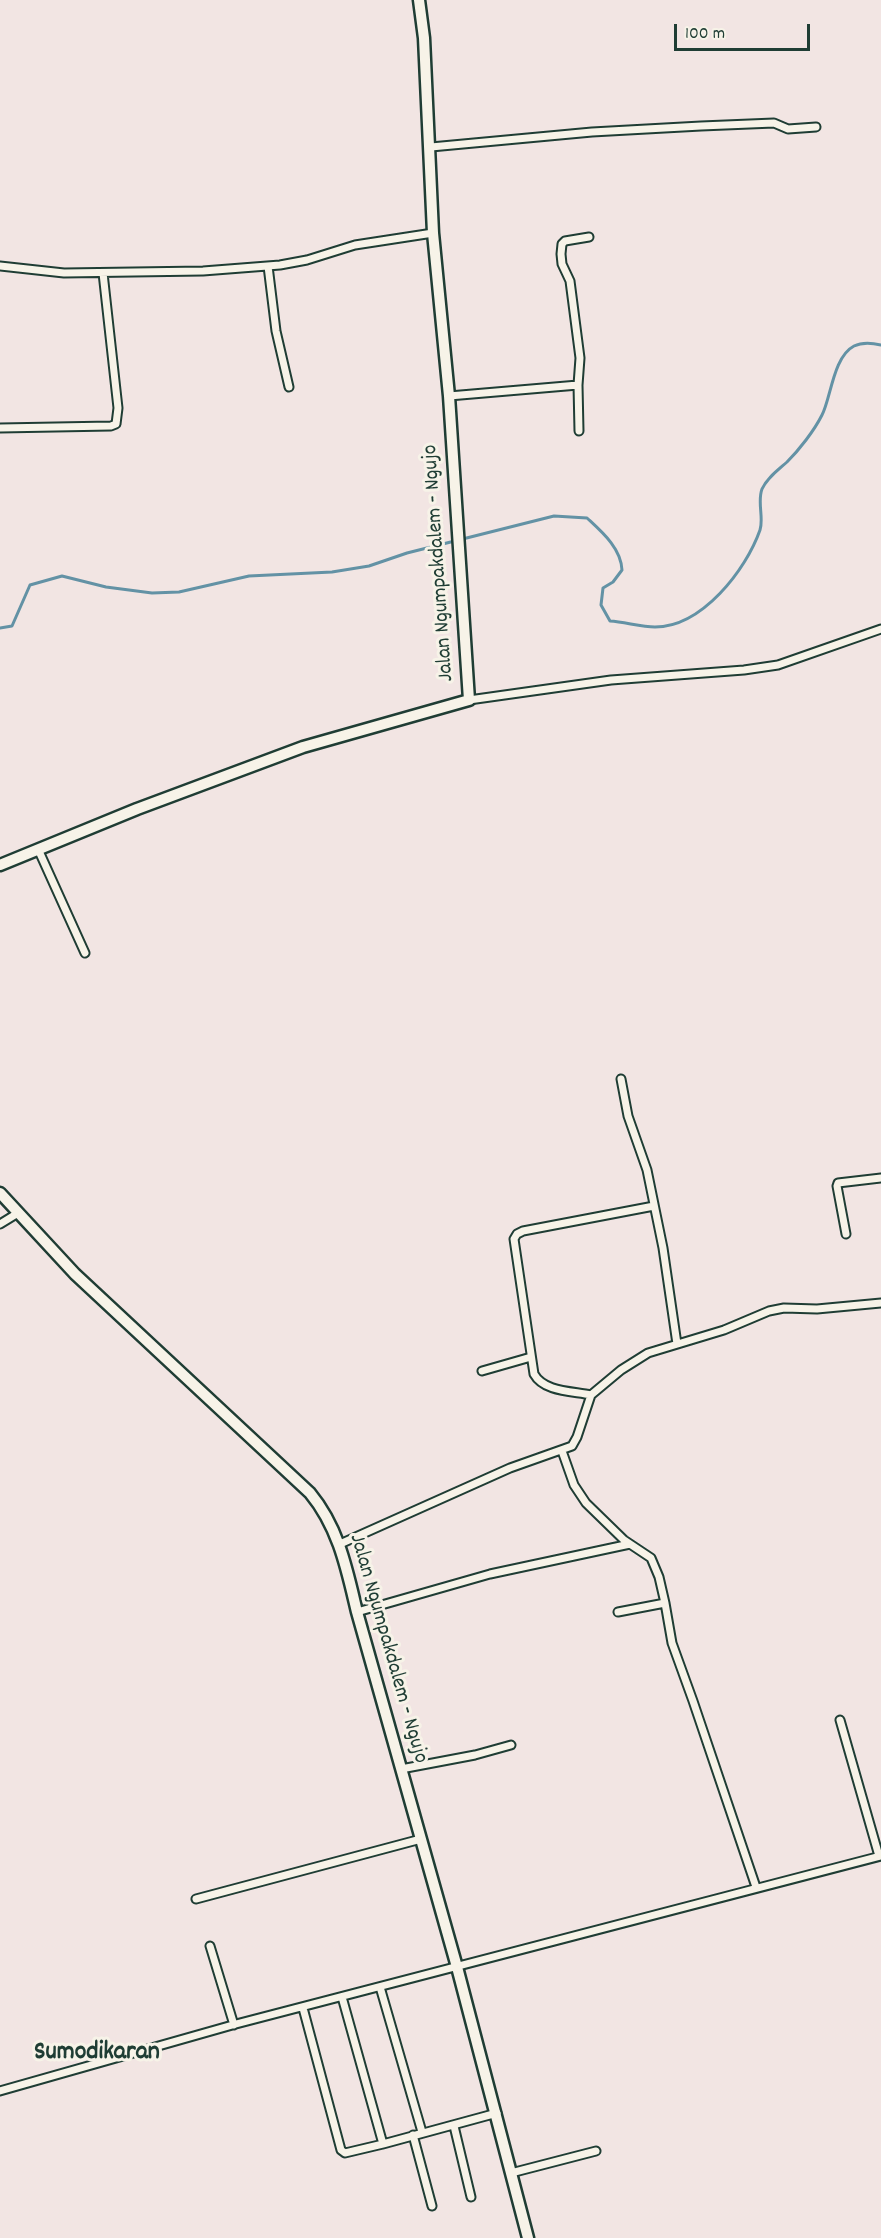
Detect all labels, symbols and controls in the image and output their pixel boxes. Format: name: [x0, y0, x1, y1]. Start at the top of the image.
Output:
scale bar: [677, 12, 814, 50]
text: 100 m: [685, 22, 725, 47]
street label: Jalan Ngumpakdalem - Ngujo: [419, 444, 461, 682]
street label: Jalan Ngumpakdalem - Ngujo: [342, 1531, 432, 1767]
district label: Sumodikaran: [34, 2038, 160, 2070]

